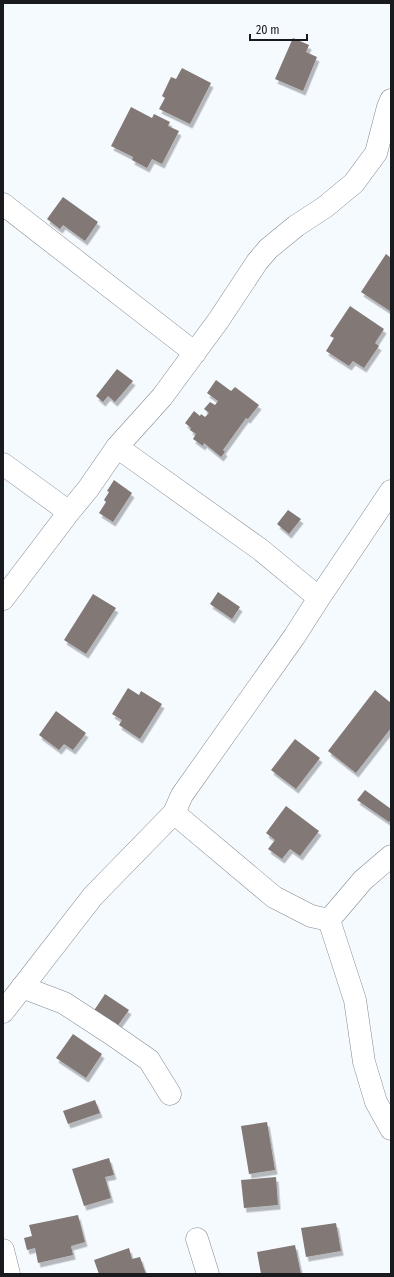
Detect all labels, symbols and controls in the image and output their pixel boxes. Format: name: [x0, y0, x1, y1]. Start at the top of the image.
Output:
scale bar: [250, 16, 307, 42]
text: 20 m: [256, 23, 280, 37]

